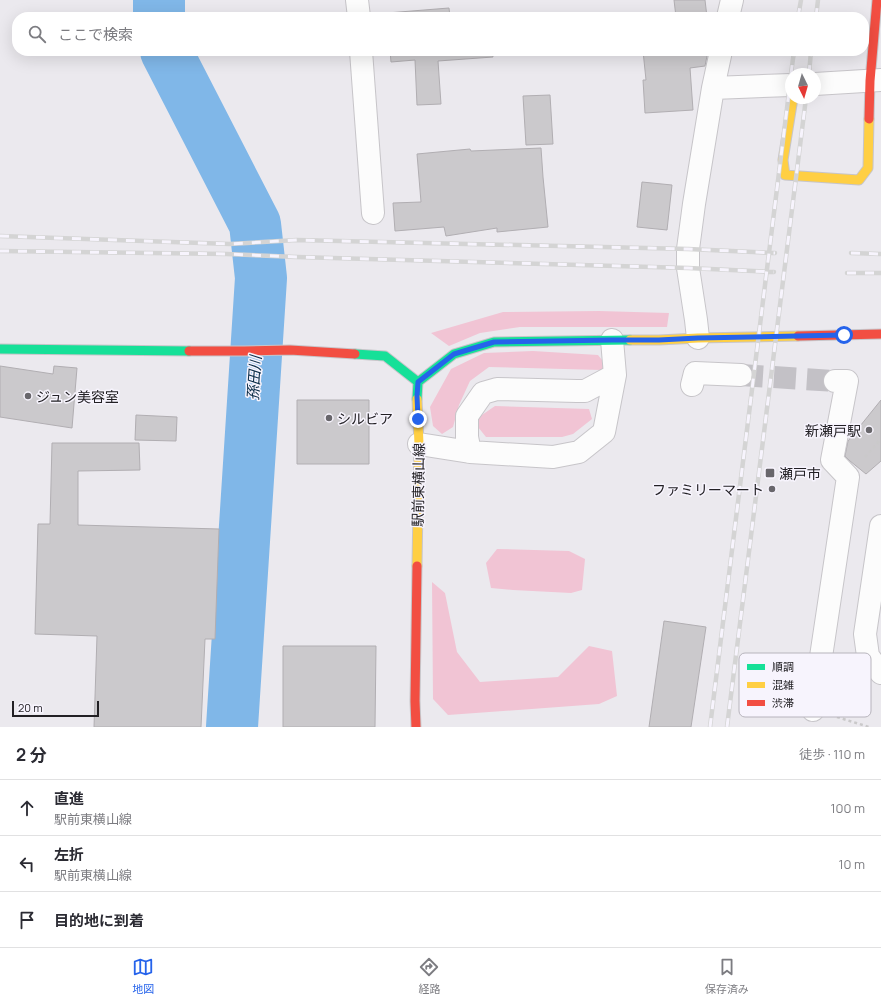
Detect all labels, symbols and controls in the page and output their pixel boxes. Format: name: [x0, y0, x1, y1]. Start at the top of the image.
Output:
search box: [12, 12, 869, 56]
icon: search: [26, 23, 48, 45]
text: ここで検索: [58, 24, 133, 45]
north arrow: [785, 68, 821, 104]
route start: [835, 326, 853, 344]
water label: 孫田川: [242, 353, 266, 401]
place label: ジュン美容室: [36, 387, 119, 406]
marker: ジュン美容室: [23, 391, 33, 401]
place label: シルビア: [337, 409, 393, 428]
route end: [409, 410, 427, 428]
marker: シルビア: [324, 413, 334, 423]
place label: 新瀬戸駅: [805, 421, 861, 440]
marker: 新瀬戸駅: [864, 425, 874, 435]
street label: 駅前東横山線: [408, 443, 428, 527]
place label: 瀬戸市: [779, 464, 821, 483]
marker: 瀬戸市: [764, 467, 776, 479]
place label: ファミリーマート: [652, 480, 764, 499]
marker: ファミリーマート: [767, 484, 777, 494]
legend: [739, 653, 871, 717]
text: 順調: [772, 659, 794, 674]
text: 混雑: [772, 677, 794, 692]
text: 渋滞: [772, 695, 794, 710]
scale bar: [12, 699, 99, 718]
text: 20 m: [18, 700, 43, 715]
text: 2 分: [16, 743, 47, 766]
text: 徒歩 · 110 m: [799, 745, 865, 763]
text: 直進: [54, 788, 84, 809]
icon: ahead: [16, 797, 38, 819]
text: 100 m: [830, 799, 865, 817]
text: 駅前東横山線: [54, 810, 132, 828]
text: 左折: [54, 844, 84, 865]
icon: left: [16, 853, 38, 875]
text: 10 m: [838, 855, 865, 873]
text: 駅前東横山線: [54, 866, 132, 884]
icon: arrive: [16, 909, 38, 931]
text: 目的地に到着: [54, 910, 144, 931]
tab: 地図: [132, 956, 154, 996]
tab: 経路: [418, 956, 440, 996]
tab: 保存済み: [705, 956, 749, 996]

